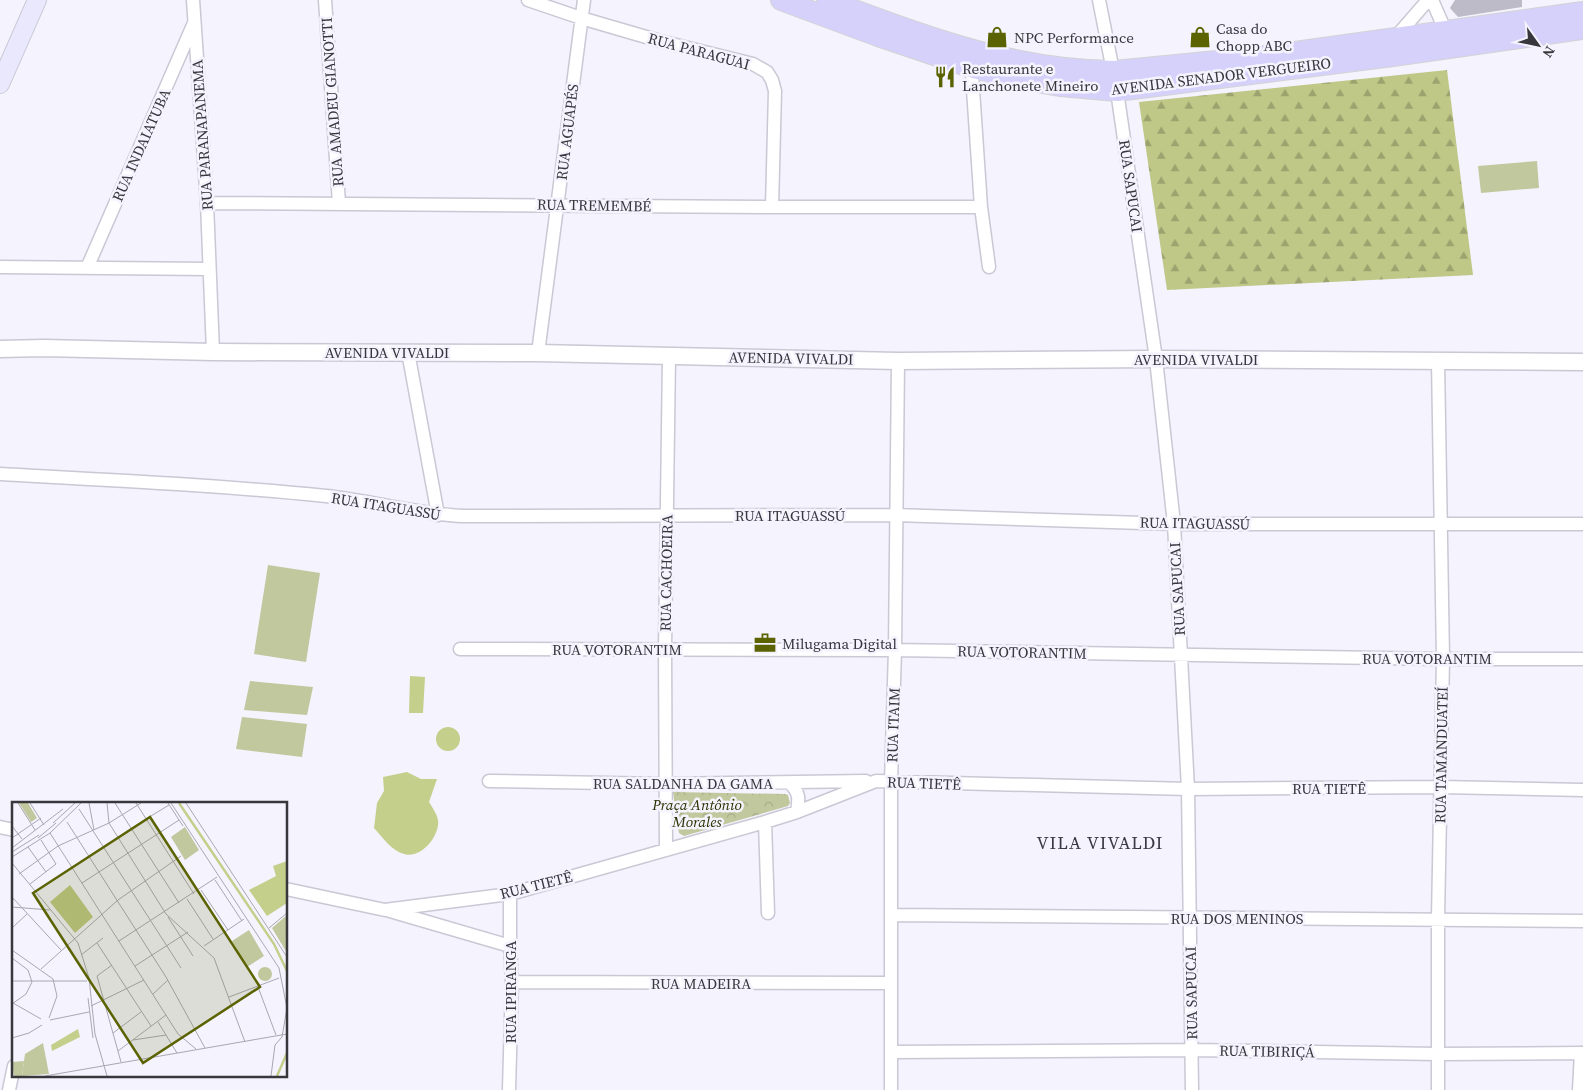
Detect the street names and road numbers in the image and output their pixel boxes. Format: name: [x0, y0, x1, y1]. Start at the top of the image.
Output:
street label: RUA AMADEU GIANOTTI: [316, 17, 348, 187]
street label: RUA PARAGUAI: [646, 27, 752, 75]
street label: AVENIDA SENADOR VERGUEIRO: [1110, 52, 1332, 100]
street label: RUA PARANAPANEMA: [186, 59, 218, 211]
street label: RUA AGUAPÉS: [551, 82, 583, 181]
street label: RUA INDAIATUBA: [107, 85, 175, 205]
street label: RUA SAPUCAI: [1114, 138, 1148, 234]
street label: RUA TREMEMBÉ: [537, 194, 651, 216]
street label: AVENIDA VIVALDI: [325, 342, 449, 363]
street label: AVENIDA VIVALDI: [728, 346, 854, 370]
street label: AVENIDA VIVALDI: [1134, 349, 1258, 370]
street label: RUA ITAGUASSÚ: [330, 487, 442, 525]
street label: RUA ITAGUASSÚ: [735, 505, 845, 526]
street label: RUA ITAGUASSÚ: [1139, 512, 1251, 534]
street label: RUA CACHOEIRA: [654, 514, 678, 632]
street label: RUA SAPUCAI: [1164, 542, 1190, 636]
street label: RUA VOTORANTIM: [552, 639, 682, 660]
street label: RUA VOTORANTIM: [957, 640, 1087, 664]
street label: RUA VOTORANTIM: [1362, 648, 1492, 669]
street label: RUA TAMANDUATEÍ: [1429, 686, 1453, 824]
street label: RUA ITAIM: [881, 687, 905, 763]
street label: RUA TIETÊ: [887, 771, 961, 795]
street label: RUA SALDANHA DA GAMA: [593, 773, 773, 794]
street label: RUA TIETÊ: [1292, 778, 1366, 799]
street label: RUA TIETÊ: [498, 866, 574, 904]
street label: RUA DOS MENINOS: [1170, 908, 1304, 929]
street label: RUA IPIRANGA: [500, 941, 521, 1043]
street label: RUA SAPUCAI: [1180, 946, 1202, 1040]
street label: RUA MADEIRA: [651, 973, 751, 994]
street label: RUA TIBIRIÇÁ: [1219, 1040, 1315, 1062]

